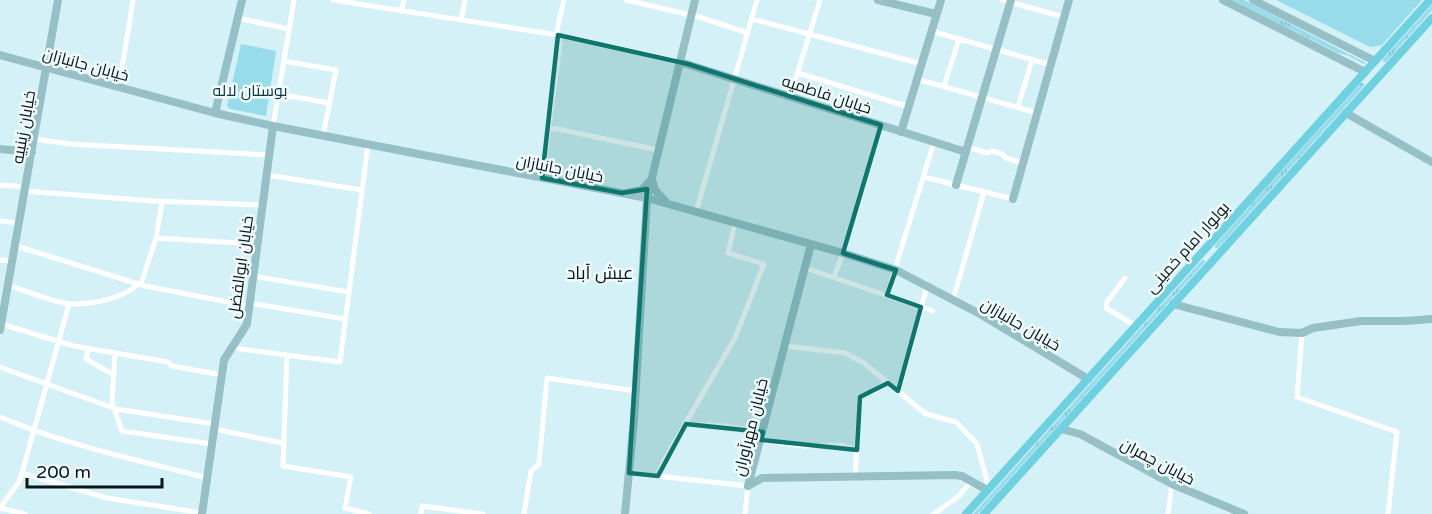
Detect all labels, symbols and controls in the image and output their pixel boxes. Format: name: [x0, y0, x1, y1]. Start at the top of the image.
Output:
street label: خیابان جانبازان: [40, 44, 131, 86]
street label: خیابان فاطمیه: [779, 71, 874, 119]
park label: بوستان لاله: [213, 81, 287, 101]
street label: خیابان زینبیه: [8, 89, 40, 165]
street label: خیابان جانبازان: [514, 151, 605, 187]
street label: بولوار امام خمینی: [1141, 198, 1235, 298]
street label: خیابان ابوالفضل: [224, 214, 258, 320]
district label: عیش آباد: [567, 262, 633, 284]
street label: خیابان جانبازان: [977, 294, 1064, 356]
street label: خیابان مهرآوران: [729, 376, 773, 478]
street label: خیابان چمران: [1116, 434, 1198, 491]
scale bar: [27, 451, 162, 489]
text: 200 m: [36, 461, 91, 483]

